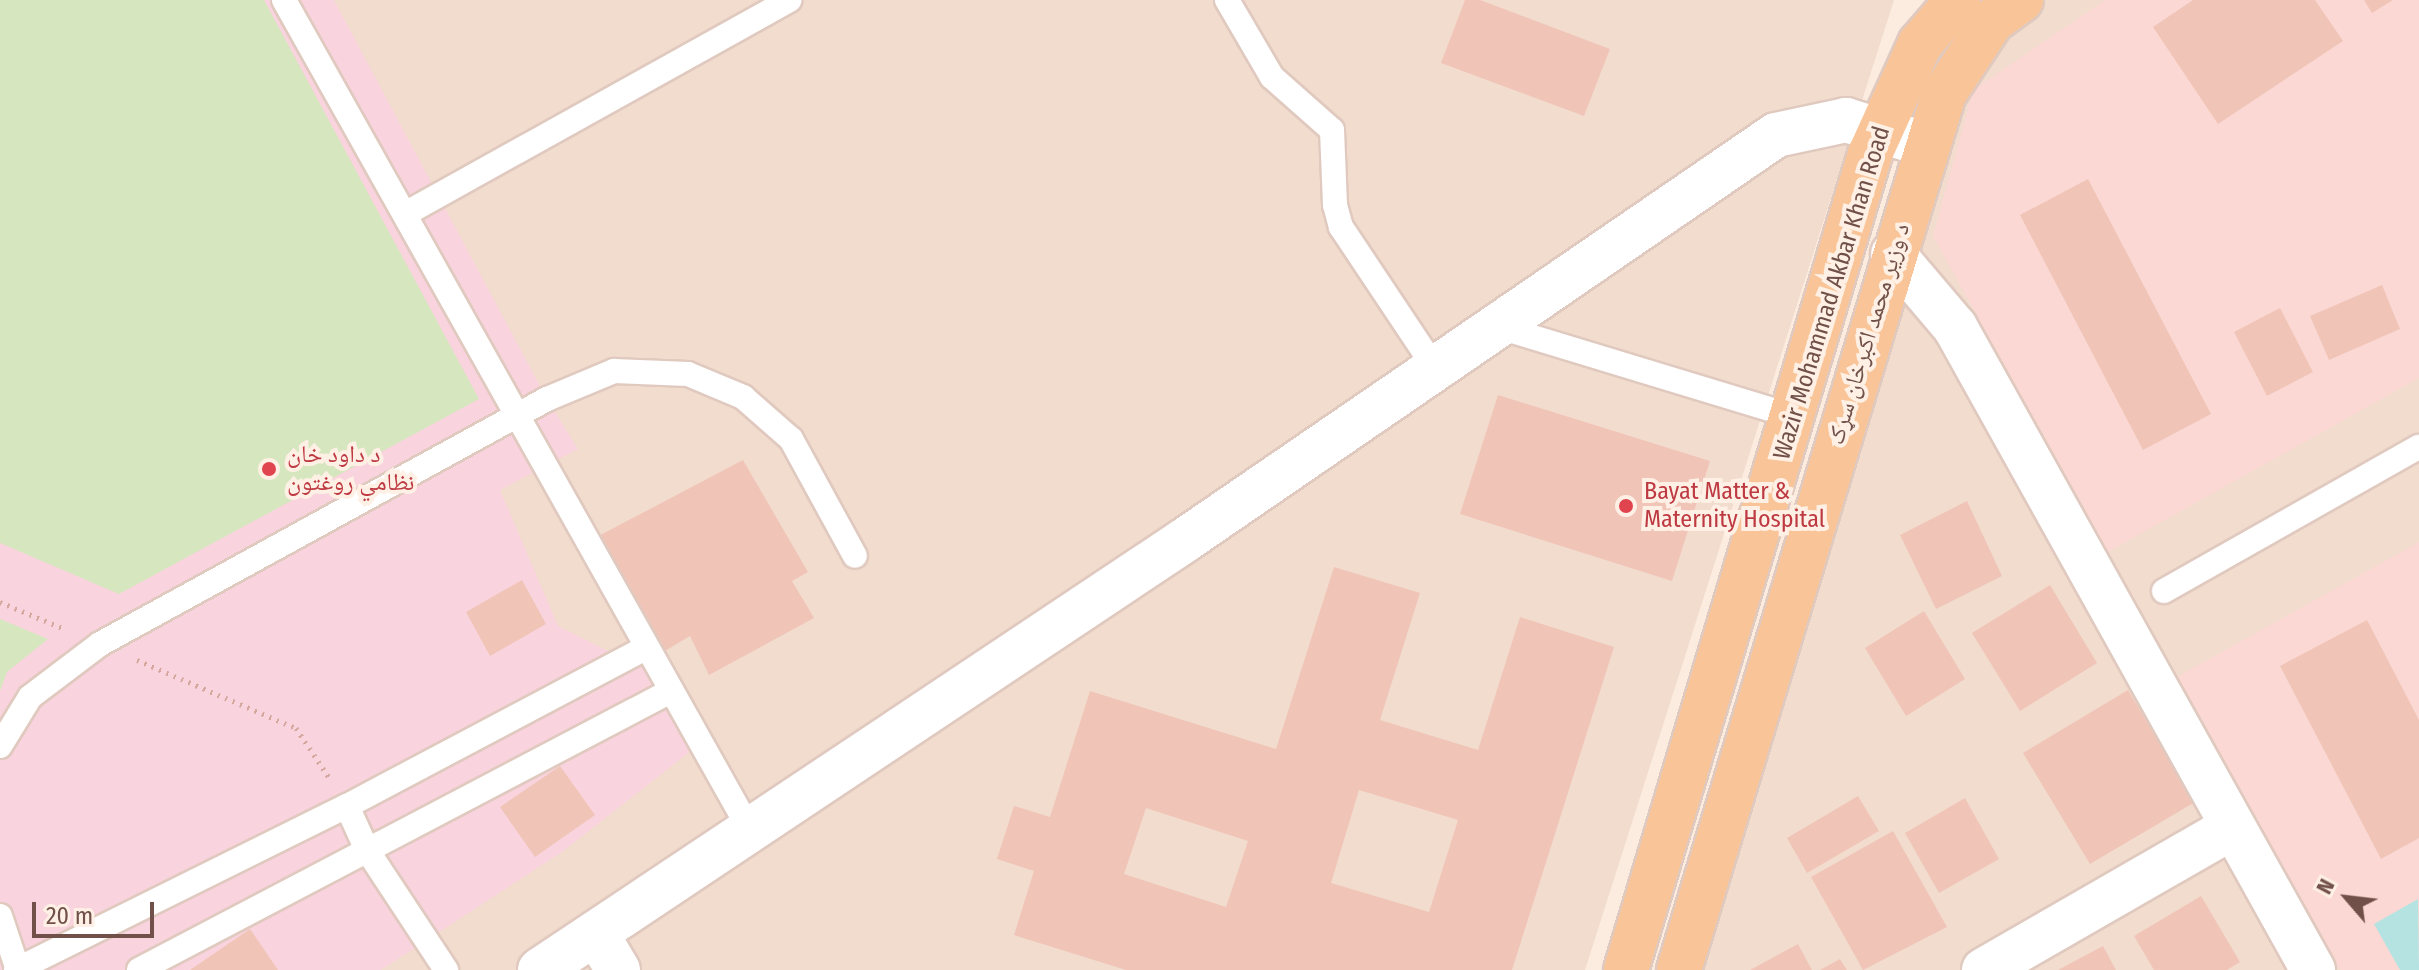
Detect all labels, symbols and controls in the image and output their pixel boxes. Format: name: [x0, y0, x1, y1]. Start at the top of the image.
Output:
street label: Wazir Mohammad Akbar Khan Road: [1767, 123, 1897, 463]
street label: د وزیر محمد اکبرخان سړک: [1822, 220, 1916, 448]
place label: د داود خان نظامي روغتون: [287, 441, 414, 497]
marker: د داود خان نظامي روغتون: [258, 458, 280, 480]
place label: Bayat Matter & Maternity Hospital: [1644, 478, 1825, 534]
marker: Bayat Matter & Maternity Hospital: [1615, 495, 1637, 517]
north arrow: [2307, 858, 2387, 938]
text: N: [2310, 874, 2340, 899]
scale bar: [36, 886, 158, 936]
text: 20 m: [46, 902, 93, 930]

